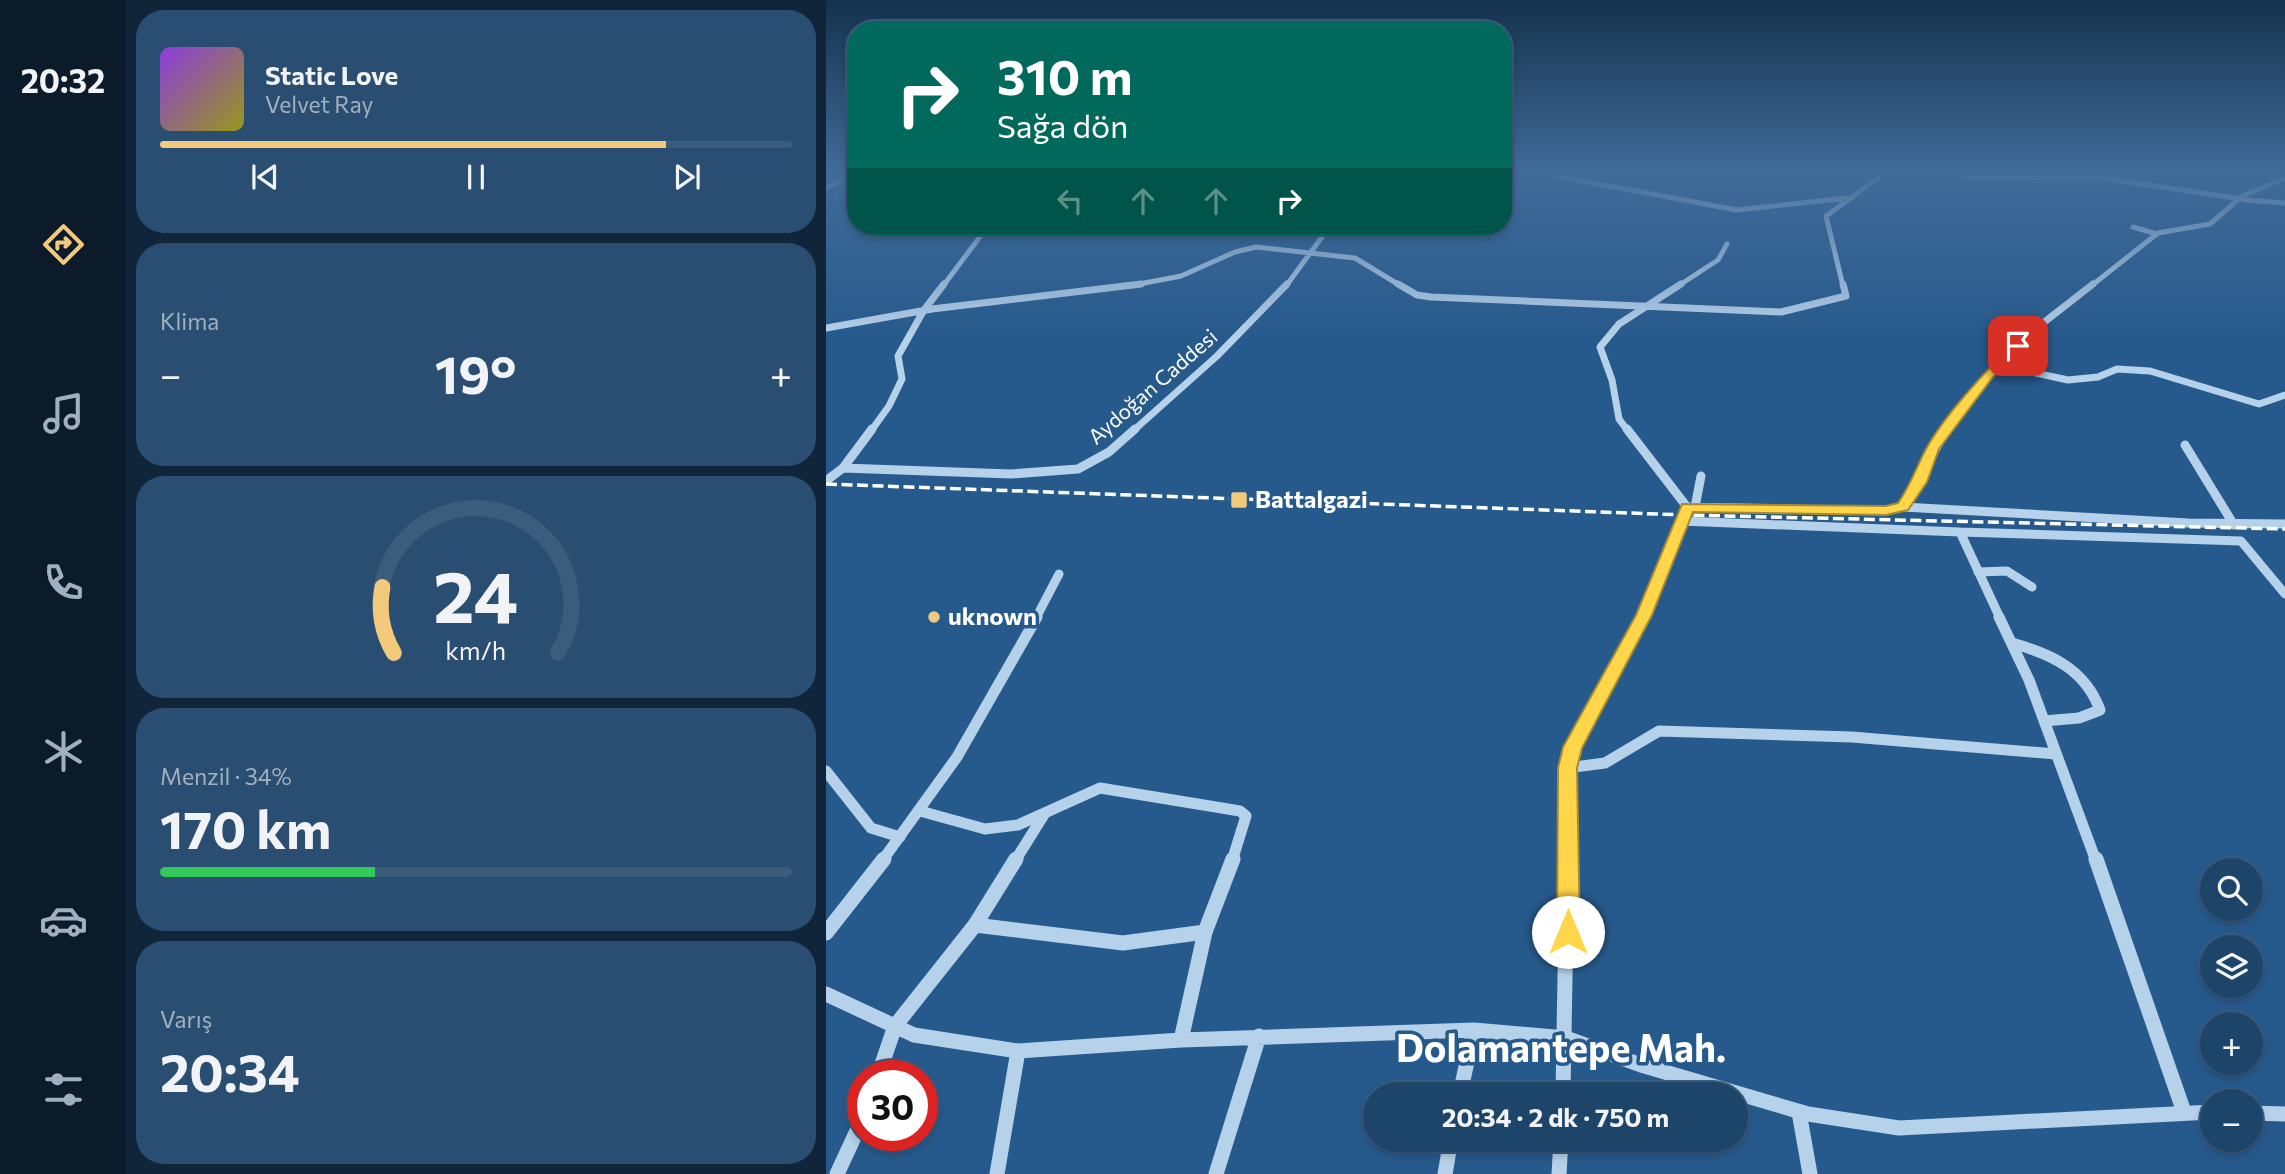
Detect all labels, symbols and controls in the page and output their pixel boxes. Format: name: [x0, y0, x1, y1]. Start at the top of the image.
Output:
text: 310 m: [997, 45, 1132, 105]
icon: right: [882, 49, 973, 140]
text: Static Love: [265, 59, 398, 90]
text: 20:32: [21, 60, 105, 100]
text: Velvet Ray: [265, 90, 373, 118]
text: Sağa dön: [997, 105, 1128, 145]
icon: previous: [246, 158, 284, 196]
icon: pause: [457, 158, 495, 196]
icon: next: [668, 158, 706, 196]
icon: left: [1051, 182, 1089, 220]
icon: ahead: [1124, 182, 1162, 220]
icon: ahead: [1197, 182, 1235, 220]
icon: right: [1270, 182, 1308, 220]
icon: directions: [39, 220, 88, 269]
text: Klima: [160, 307, 219, 335]
pin: [1988, 316, 2048, 376]
street label: Aydoğan Caddesi: [1082, 323, 1222, 449]
icon: arrive: [1999, 327, 2037, 365]
text: 19°: [435, 341, 516, 405]
text: −: [160, 350, 182, 397]
text: +: [770, 350, 792, 397]
icon: music: [39, 389, 88, 438]
place label: Battalgazi: [1255, 484, 1368, 513]
marker: Battalgazi: [1229, 490, 1249, 510]
text: 24: [433, 549, 519, 638]
icon: phone: [39, 558, 88, 607]
place label: uknown: [948, 601, 1037, 630]
marker: uknown: [926, 609, 942, 625]
text: km/h: [446, 635, 506, 665]
icon: climate: [39, 727, 88, 776]
text: Menzil · 34%: [160, 762, 292, 790]
text: 170 km: [160, 796, 332, 860]
map controls: [2200, 858, 2263, 1152]
button: search: [2200, 858, 2263, 921]
position arrow: [1531, 895, 1605, 969]
icon: car: [39, 896, 88, 945]
button: layers: [2200, 935, 2263, 998]
text: Varış: [160, 1005, 212, 1033]
button: +: [2200, 1012, 2263, 1075]
district label: Dolamantepe Mah.: [1396, 1023, 1726, 1070]
text: 20:34: [160, 1039, 300, 1103]
speed limit sign: 30: [847, 1060, 938, 1151]
icon: filters: [39, 1065, 88, 1114]
button: −: [2200, 1089, 2263, 1152]
text: 20:34 · 2 dk · 750 m: [1442, 1101, 1669, 1132]

